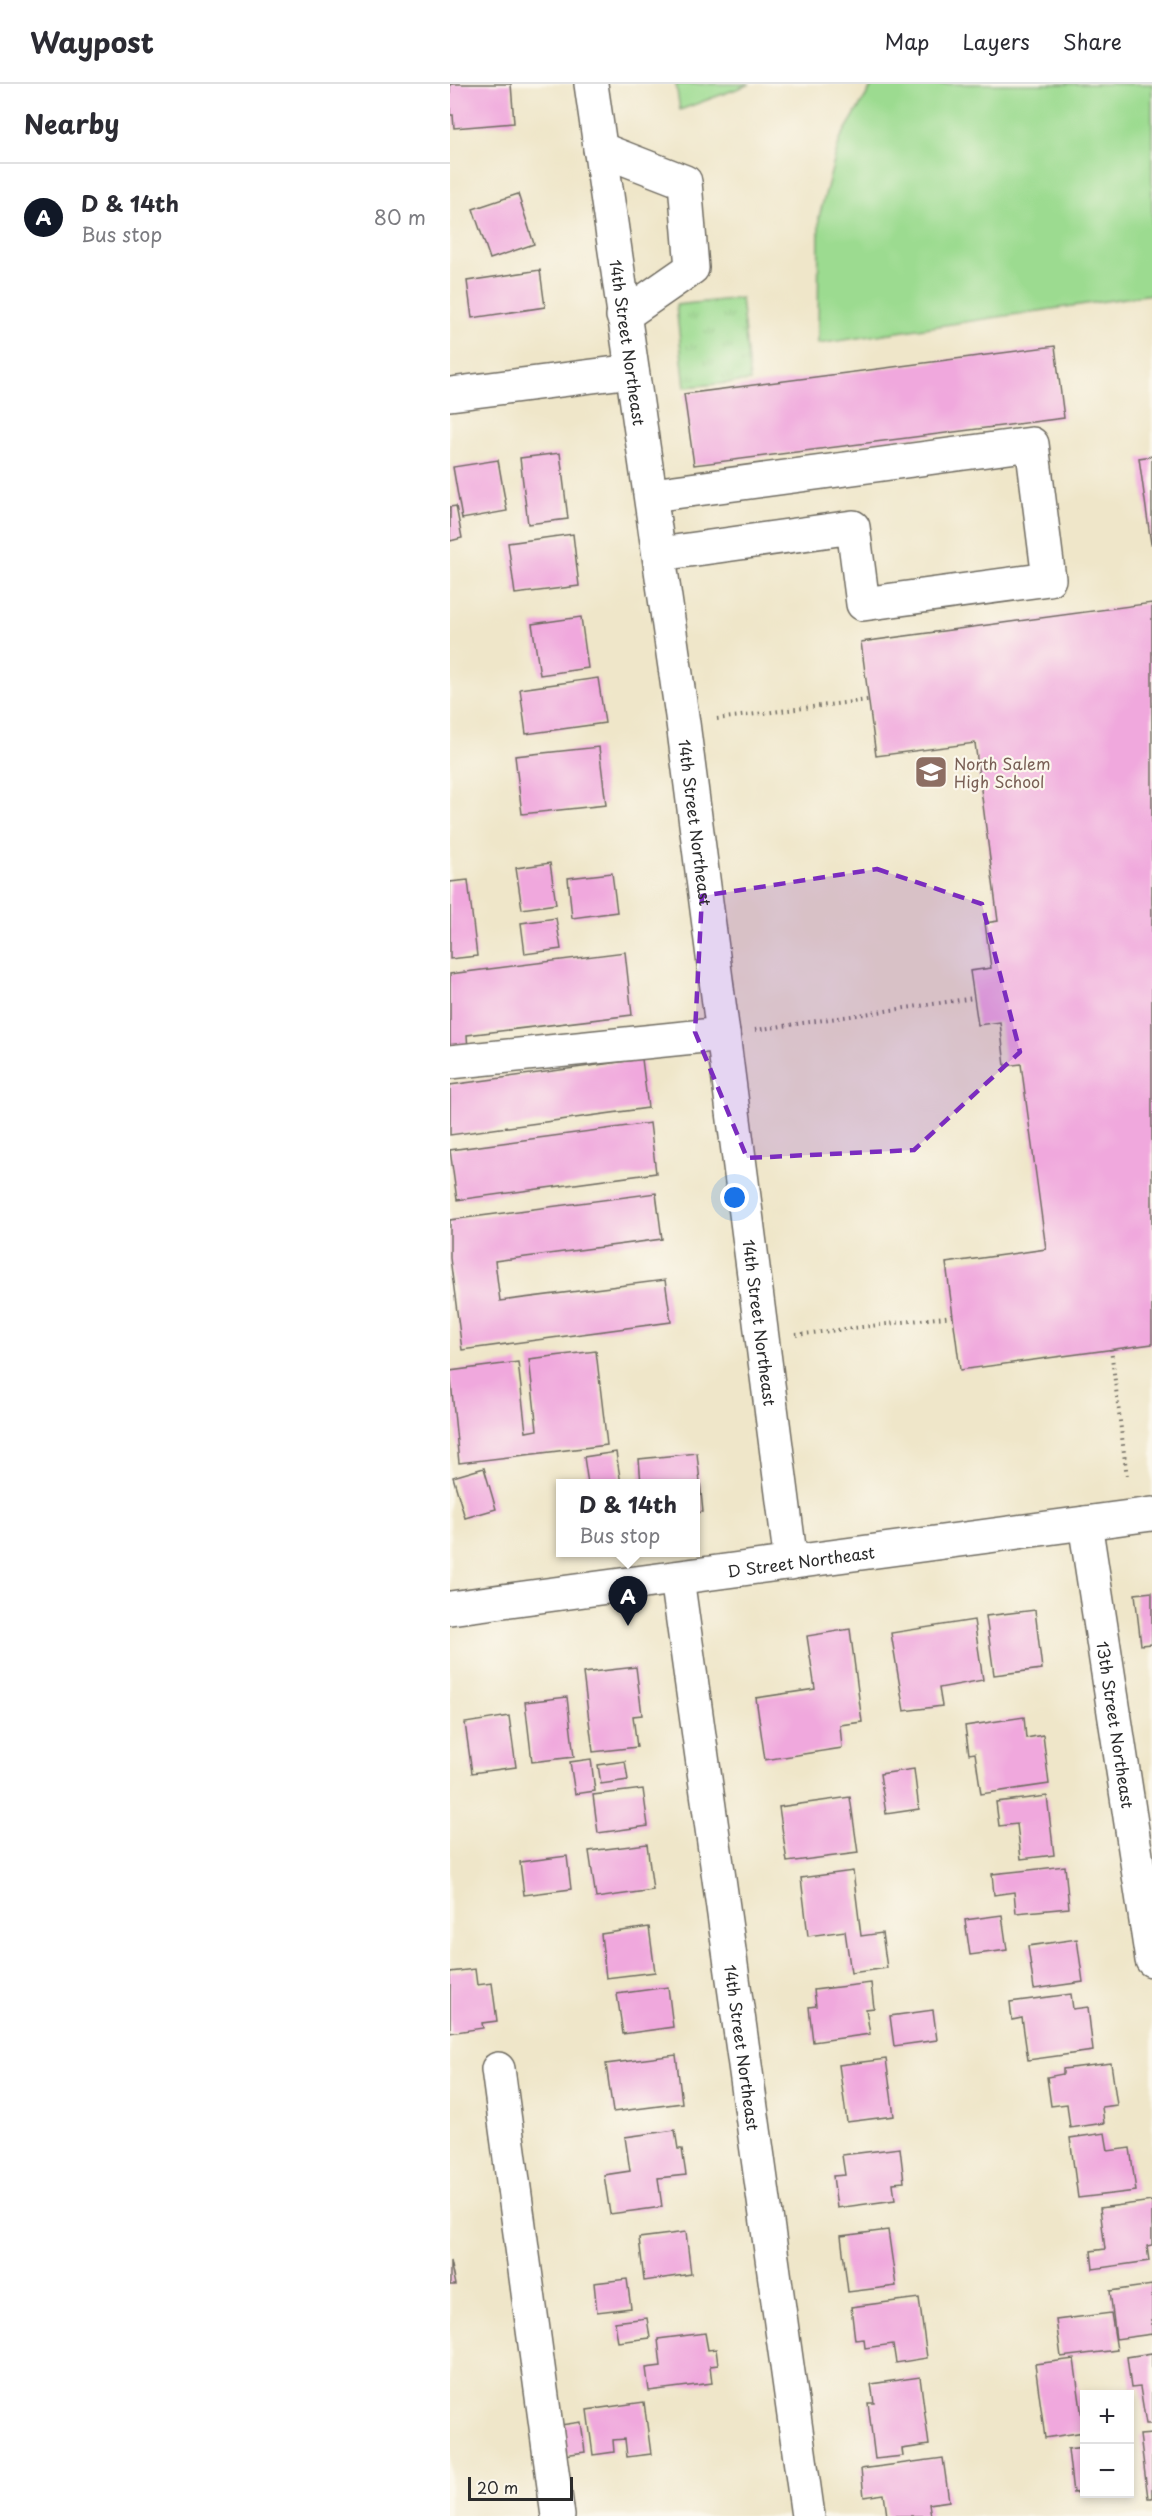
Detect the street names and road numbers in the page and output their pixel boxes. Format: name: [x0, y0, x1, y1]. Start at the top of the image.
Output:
street label: 14th Street Northeast: [604, 258, 652, 427]
street label: 14th Street Northeast: [673, 738, 718, 907]
street label: 14th Street Northeast: [737, 1238, 783, 1407]
street label: D Street Northeast: [726, 1539, 876, 1583]
street label: 13th Street Northeast: [1091, 1639, 1141, 1810]
street label: 14th Street Northeast: [719, 1963, 766, 2132]

